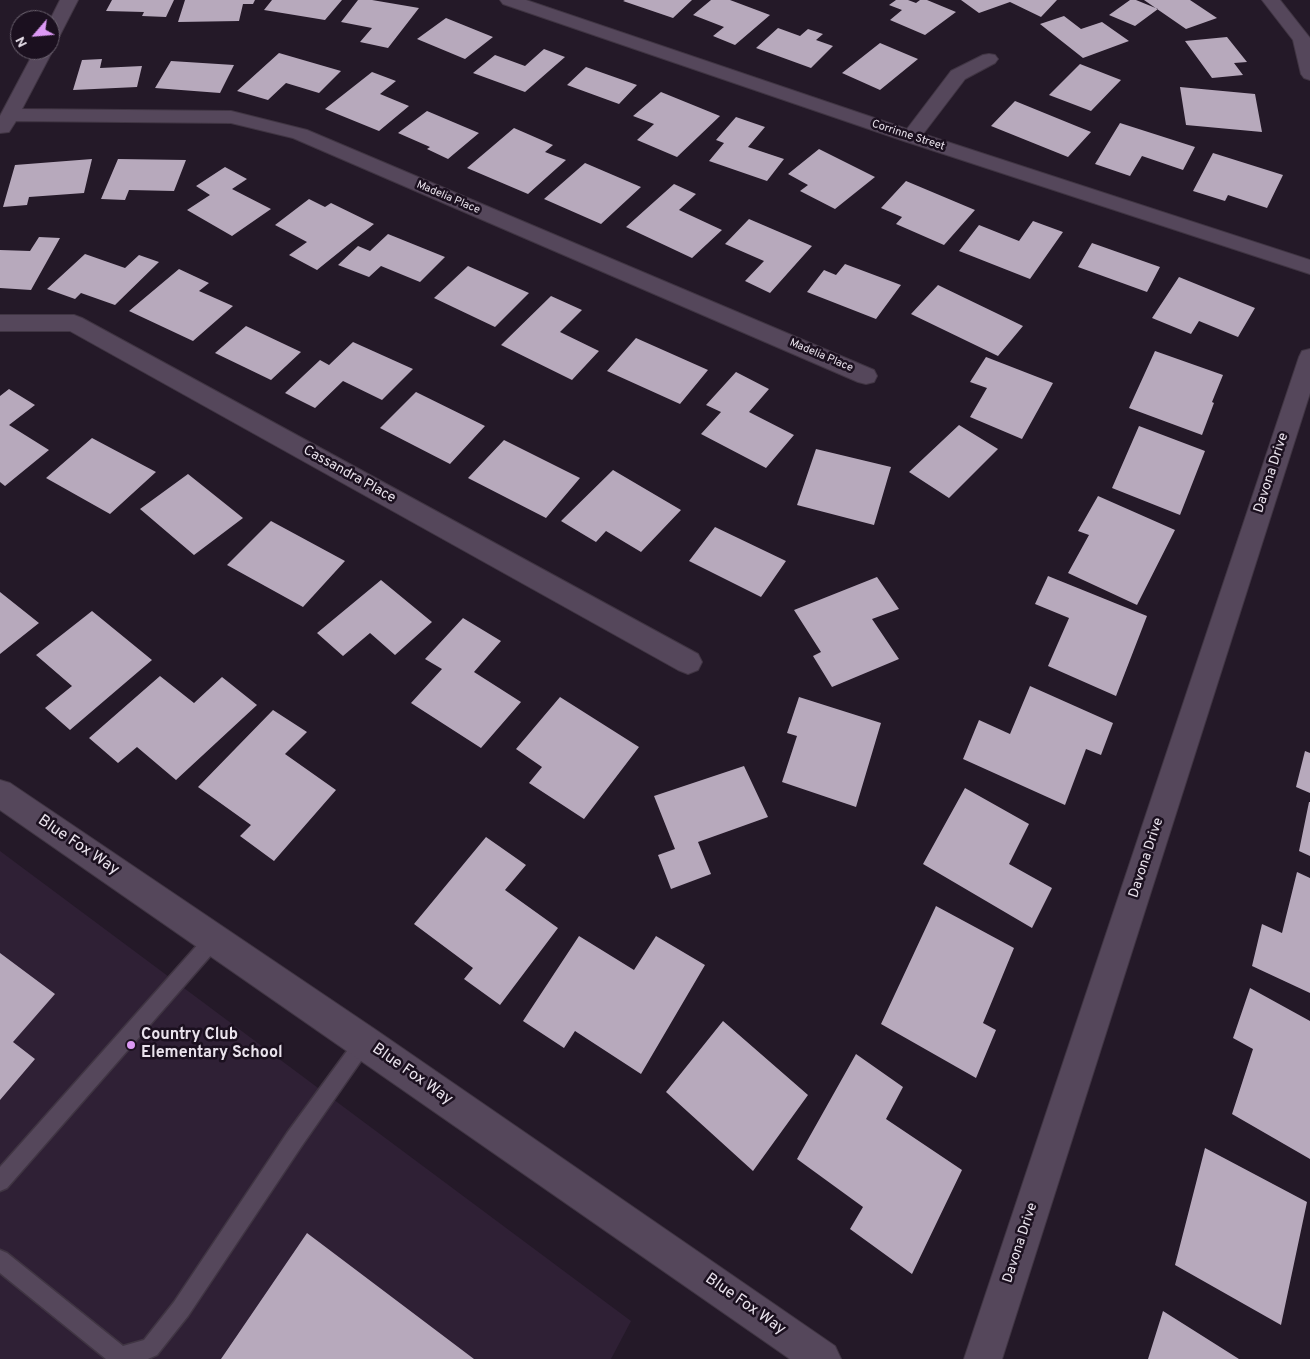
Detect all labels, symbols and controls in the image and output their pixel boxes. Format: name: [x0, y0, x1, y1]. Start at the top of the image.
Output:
north arrow: [10, 10, 60, 60]
text: N: [12, 33, 32, 50]
street label: Corrinne Street: [870, 118, 946, 154]
street label: Madelia Place: [414, 179, 482, 217]
street label: Madelia Place: [787, 337, 855, 375]
street label: Davona Drive: [1251, 431, 1293, 515]
street label: Cassandra Place: [300, 443, 398, 507]
street label: Blue Fox Way: [34, 812, 122, 880]
street label: Davona Drive: [1126, 816, 1168, 900]
place label: Country Club Elementary School: [141, 1026, 283, 1064]
marker: Country Club Elementary School: [125, 1039, 137, 1051]
street label: Blue Fox Way: [368, 1040, 456, 1110]
street label: Davona Drive: [1000, 1201, 1042, 1285]
street label: Blue Fox Way: [701, 1270, 789, 1340]

